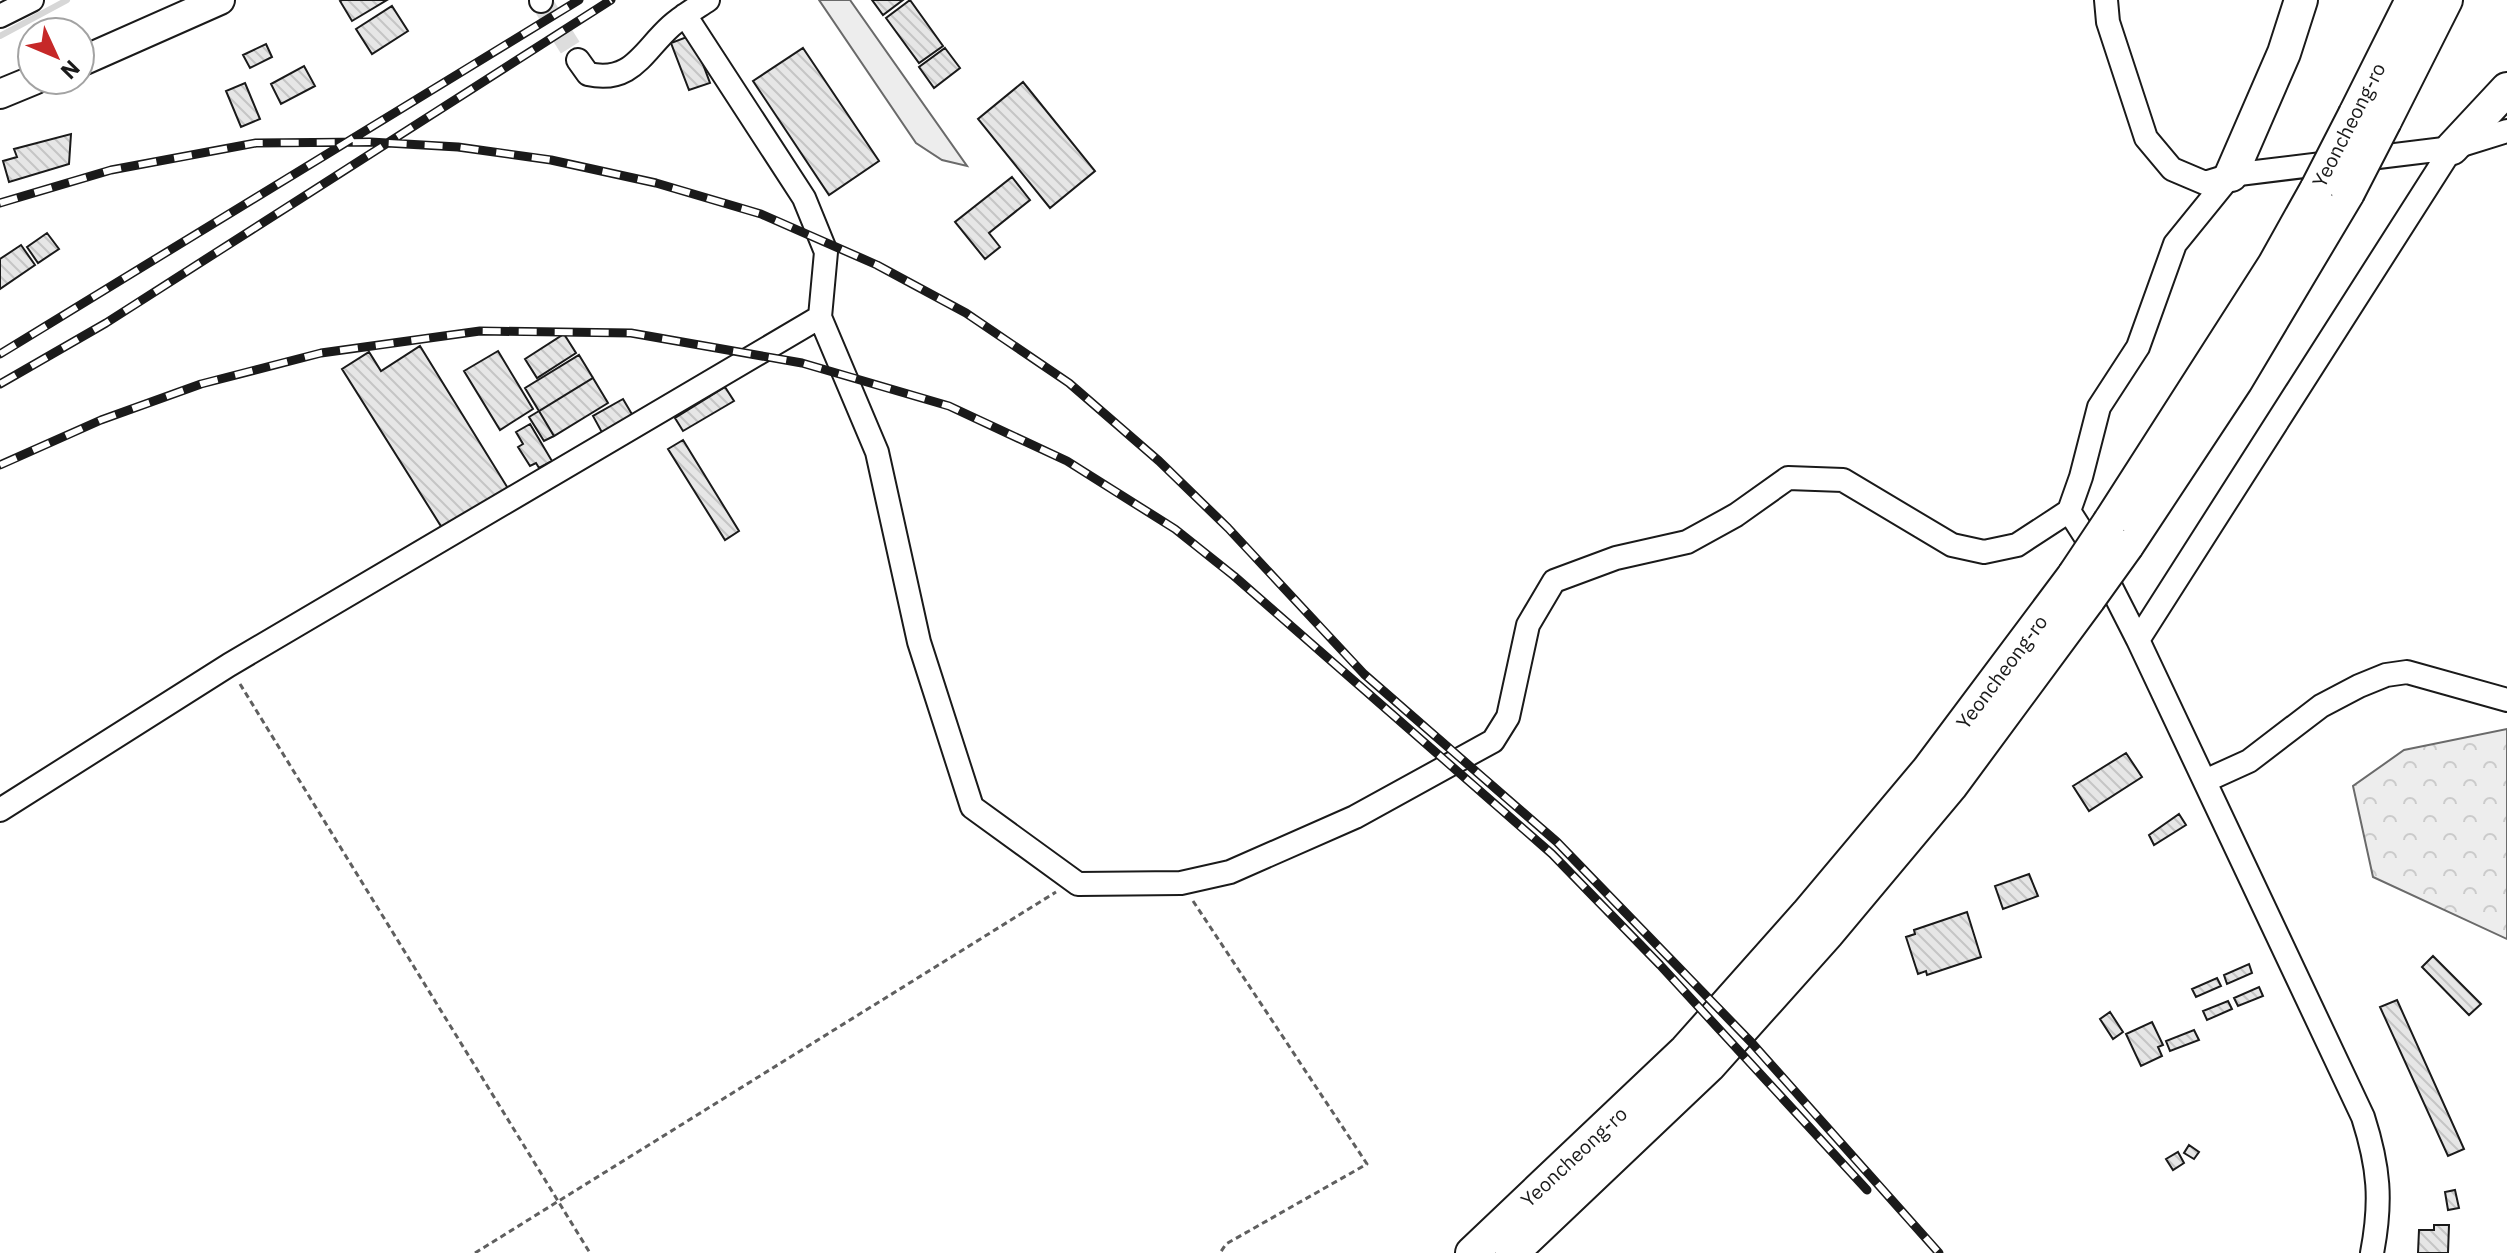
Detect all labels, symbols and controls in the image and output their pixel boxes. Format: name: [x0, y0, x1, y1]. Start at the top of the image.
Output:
north arrow: [16, 16, 96, 96]
text: N: [55, 54, 87, 86]
street label: Yeoncheong-ro: [2306, 58, 2392, 192]
street label: Yeoncheong-ro: [1950, 609, 2053, 734]
street label: Yeoncheong-ro: [1515, 1100, 1633, 1213]

